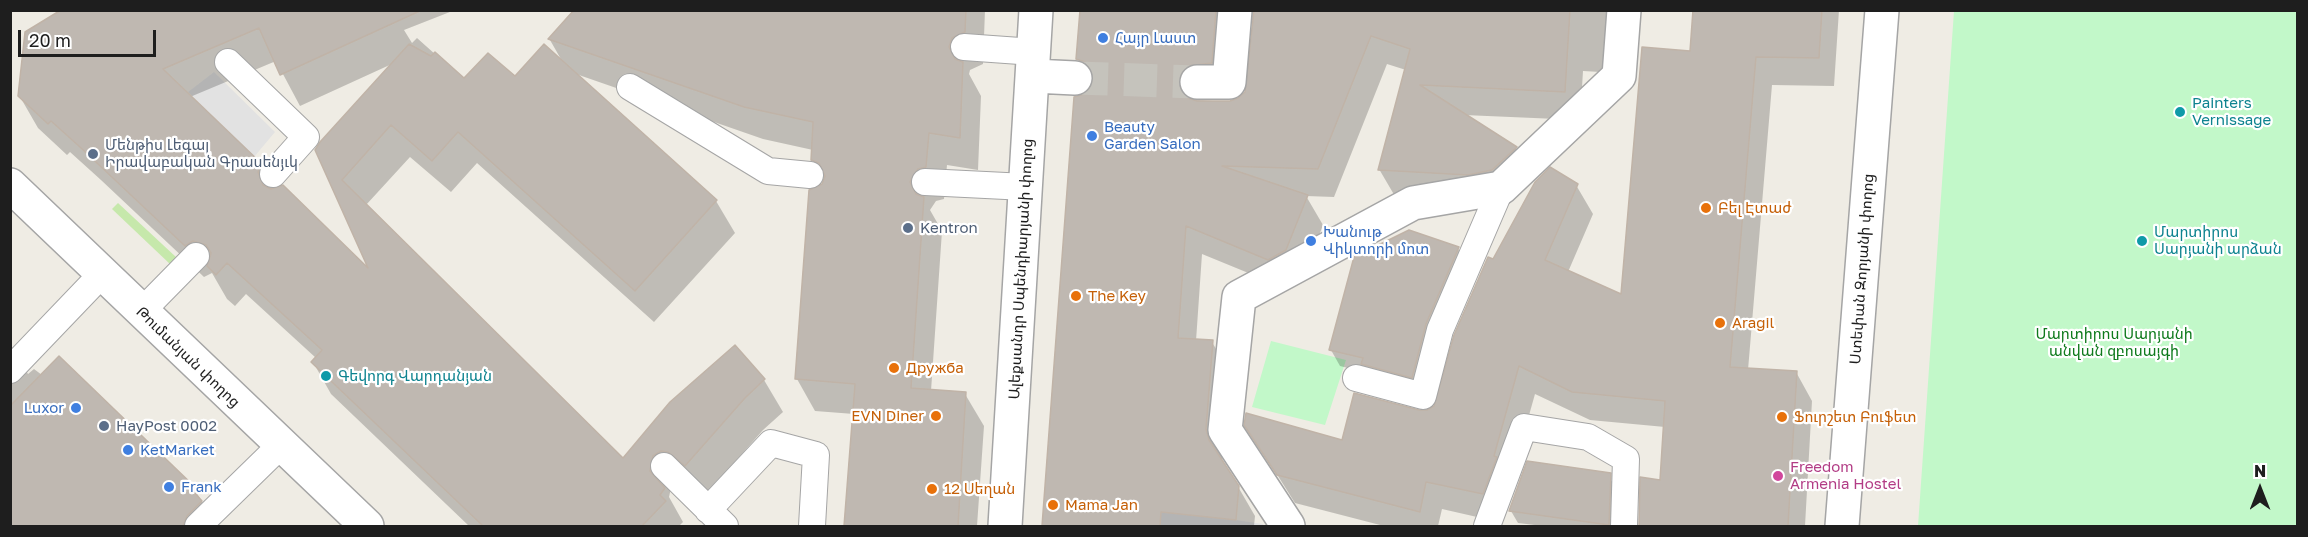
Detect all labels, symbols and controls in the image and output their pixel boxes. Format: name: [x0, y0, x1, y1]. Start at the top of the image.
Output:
scale bar: [21, 18, 159, 56]
text: 20 m: [29, 29, 71, 51]
place label: Հայր Լաստ: [1115, 29, 1196, 47]
marker: Հայր Լաստ: [1096, 31, 1110, 45]
place label: Painters Vernissage: [2192, 94, 2271, 129]
marker: Painters Vernissage: [2173, 105, 2187, 119]
place label: Beauty Garden Salon: [1104, 118, 1201, 153]
marker: Beauty Garden Salon: [1085, 129, 1099, 143]
place label: Մենթիս Լեգալ Իրավաբական Գրասենյւկ: [105, 136, 298, 171]
street label: Ալեքսանդր Սպենդիարյանի փողոց: [1005, 138, 1037, 400]
marker: Մենթիս Լեգալ Իրավաբական Գրասենյւկ: [86, 147, 100, 161]
street label: Ստեփան Զորյանի փողոց: [1846, 173, 1878, 365]
place label: Բել Էտաժ: [1718, 199, 1791, 217]
marker: Բել Էտաժ: [1699, 201, 1713, 215]
place label: Kentron: [920, 219, 978, 237]
marker: Kentron: [901, 221, 915, 235]
place label: Խանութ Վիկտորի մոտ: [1323, 223, 1429, 258]
place label: Մարտիրոս Սարյանի արձան: [2154, 223, 2282, 258]
marker: Խանութ Վիկտորի մոտ: [1304, 234, 1318, 248]
marker: Մարտիրոս Սարյանի արձան: [2135, 234, 2149, 248]
place label: The Key: [1088, 287, 1146, 305]
marker: The Key: [1069, 289, 1083, 303]
street label: Թումանյան փողոց: [132, 303, 244, 411]
place label: Aragil: [1732, 314, 1774, 332]
marker: Aragil: [1713, 316, 1727, 330]
park label: Մարտիրոս Սարյանի անվան զբոսայգի: [2035, 325, 2193, 360]
place label: Дружба: [906, 359, 964, 377]
marker: Дружба: [887, 361, 901, 375]
place label: Գեվորգ Վարդանյան: [338, 367, 492, 385]
marker: Գեվորգ Վարդանյան: [319, 369, 333, 383]
place label: Luxor: [24, 399, 64, 417]
marker: Luxor: [69, 401, 83, 415]
place label: EVN Diner: [851, 407, 924, 425]
place label: Ֆուրշետ Բուֆետ: [1794, 408, 1916, 426]
marker: EVN Diner: [929, 409, 943, 423]
marker: Ֆուրշետ Բուֆետ: [1775, 410, 1789, 424]
place label: HayPost 0002: [116, 417, 217, 435]
marker: HayPost 0002: [97, 419, 111, 433]
place label: KetMarket: [140, 441, 215, 459]
marker: KetMarket: [121, 443, 135, 457]
place label: Freedom Armenia Hostel: [1790, 458, 1901, 493]
north arrow: [2230, 459, 2290, 519]
text: N: [2254, 461, 2266, 481]
marker: Freedom Armenia Hostel: [1771, 469, 1785, 483]
place label: Frank: [181, 478, 222, 496]
marker: Frank: [162, 480, 176, 494]
place label: 12 Սեղան: [944, 480, 1015, 498]
marker: 12 Սեղան: [925, 482, 939, 496]
place label: Mama Jan: [1065, 496, 1138, 514]
marker: Mama Jan: [1046, 498, 1060, 512]

